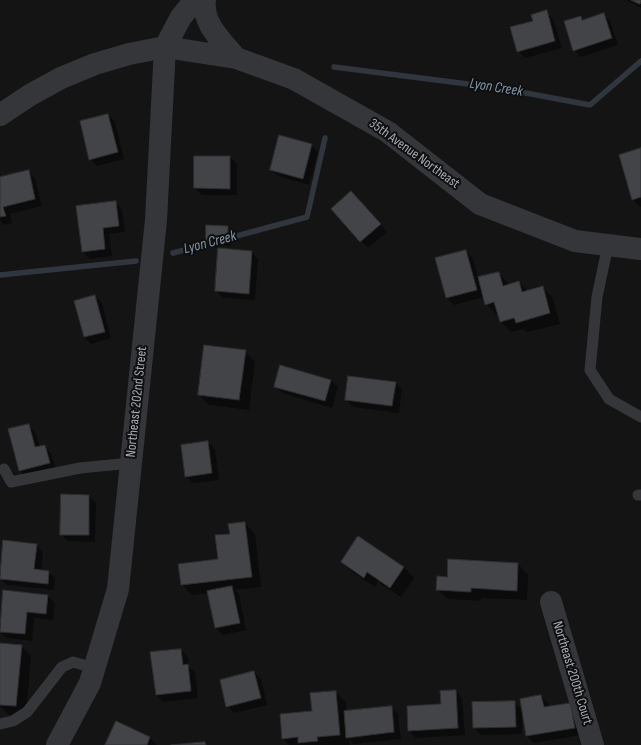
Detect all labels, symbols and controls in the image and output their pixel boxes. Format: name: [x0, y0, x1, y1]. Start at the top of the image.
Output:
water label: Lyon Creek: [468, 75, 524, 101]
street label: 35th Avenue Northeast: [365, 115, 463, 193]
water label: Lyon Creek: [182, 227, 238, 259]
street label: Northeast 202nd Street: [123, 346, 151, 458]
street label: Northeast 200th Court: [548, 619, 596, 727]

